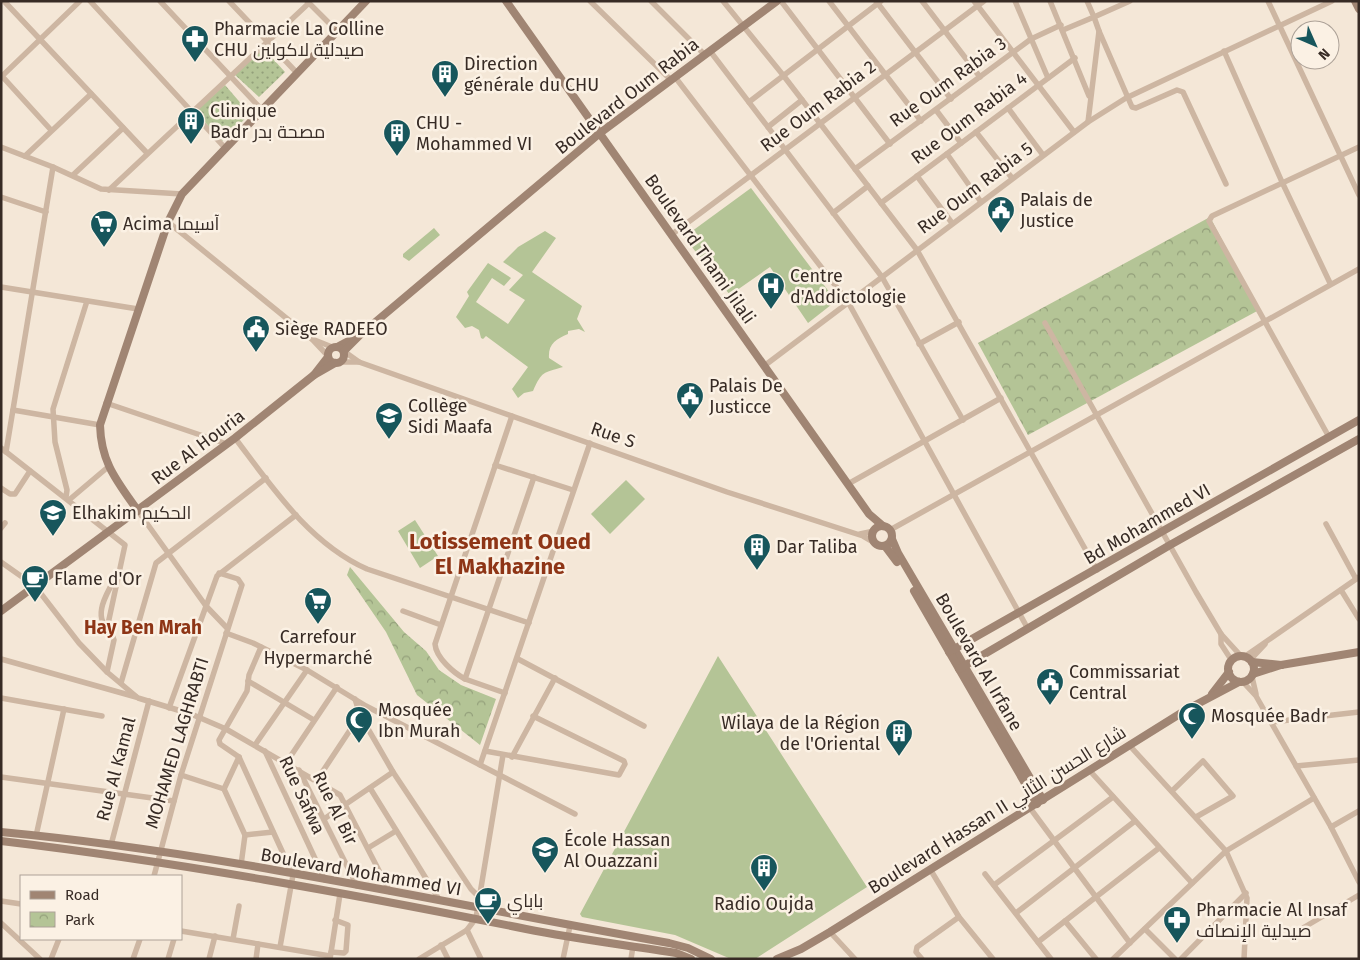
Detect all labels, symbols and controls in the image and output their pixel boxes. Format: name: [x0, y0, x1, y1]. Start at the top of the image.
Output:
place label: Pharmacie La Colline CHU صيدلية لاكولين: [214, 18, 384, 61]
north arrow: [1290, 20, 1340, 70]
pharmacy icon: Pharmacie La Colline CHU صيدلية لاكولين: [180, 24, 210, 63]
street label: Rue Oum Rabia 3: [885, 32, 1011, 132]
street label: Boulevard Oum Rabia: [551, 33, 703, 159]
text: N: [1315, 45, 1333, 63]
place label: Direction générale du CHU: [464, 53, 599, 96]
street label: Rue Oum Rabia 2: [756, 55, 880, 157]
building icon: Direction générale du CHU: [430, 59, 460, 98]
street label: Rue Oum Rabia 4: [907, 67, 1032, 169]
place label: Clinique Badr مصحة بدر: [210, 100, 325, 143]
building icon: Clinique Badr مصحة بدر: [176, 106, 206, 145]
place label: CHU - Mohammed VI: [416, 112, 532, 155]
building icon: CHU - Mohammed VI: [382, 118, 412, 157]
street label: Rue Oum Rabia 5: [913, 137, 1037, 239]
street label: Boulevard Thami Jilali: [640, 170, 760, 328]
place label: Palais de Justice: [1020, 189, 1093, 232]
public building icon: Palais de Justice: [986, 195, 1016, 234]
supermarket icon: Acima آسيما: [89, 209, 119, 248]
place label: Acima آسيما: [123, 213, 220, 235]
place label: Centre d'Addictologie: [790, 265, 906, 308]
hospital icon: Centre d'Addictologie: [756, 271, 786, 310]
public building icon: Siège RADEEO: [241, 314, 271, 353]
place label: Siège RADEEO: [275, 318, 388, 340]
place label: Palais De Justicce: [709, 375, 783, 418]
public building icon: Palais De Justicce: [675, 381, 705, 420]
place label: Collège Sidi Maafa: [408, 395, 492, 438]
school or university icon: Collège Sidi Maafa: [374, 401, 404, 440]
street label: Rue Al Houria: [147, 405, 249, 489]
street label: Rue S: [588, 417, 638, 453]
street label: Bd Mohammed VI: [1080, 479, 1214, 569]
school or university icon: Elhakim الحكيم: [38, 498, 68, 537]
place label: Elhakim الحكيم: [72, 502, 191, 525]
district label: Lotissement Oued El Makhazine: [409, 528, 591, 580]
building icon: Dar Taliba: [742, 532, 772, 571]
place label: Dar Taliba: [776, 536, 858, 558]
cafe icon: Flame d'Or: [20, 564, 50, 603]
place label: Flame d'Or: [54, 568, 142, 590]
supermarket icon: Carrefour Hypermarché: [303, 586, 333, 625]
street label: Boulevard Al Irfane: [931, 589, 1027, 735]
district label: Hay Ben Mrah: [84, 616, 202, 639]
place label: Carrefour Hypermarché: [263, 626, 373, 669]
street label: MOHAMED LAGHRABTI: [140, 655, 214, 831]
place label: Commissariat Central: [1069, 661, 1180, 704]
public building icon: Commissariat Central: [1035, 667, 1065, 706]
place label: Mosquée Ibn Murah: [378, 699, 460, 742]
mosque icon: Mosquée Badr: [1177, 701, 1207, 740]
mosque icon: Mosquée Ibn Murah: [344, 705, 374, 744]
place label: Mosquée Badr: [1211, 705, 1328, 727]
place label: Wilaya de la Région de l'Oriental: [721, 712, 880, 755]
street label: Rue Al Kamal: [92, 715, 140, 823]
building icon: Wilaya de la Région de l'Oriental: [884, 718, 914, 757]
street label: Boulevard Hassan II شارع الحسن الثاني: [864, 721, 1132, 901]
street label: Rue Safwa: [274, 752, 330, 838]
street label: Rue Al Bir: [308, 768, 362, 848]
place label: École Hassan Al Ouazzani: [564, 828, 670, 872]
school or university icon: École Hassan Al Ouazzani: [530, 835, 560, 874]
street label: Boulevard Mohammed VI: [259, 843, 463, 901]
building icon: Radio Oujda: [749, 853, 779, 892]
legend: [20, 875, 182, 940]
text: Road: [65, 886, 100, 904]
cafe icon: باباي: [473, 886, 503, 925]
place label: باباي: [507, 890, 543, 915]
place label: Radio Oujda: [714, 893, 814, 915]
place label: Pharmacie Al Insaf صيدلية الإنصاف: [1196, 899, 1349, 942]
pharmacy icon: Pharmacie Al Insaf صيدلية الإنصاف: [1162, 905, 1192, 944]
text: Park: [65, 911, 95, 929]

